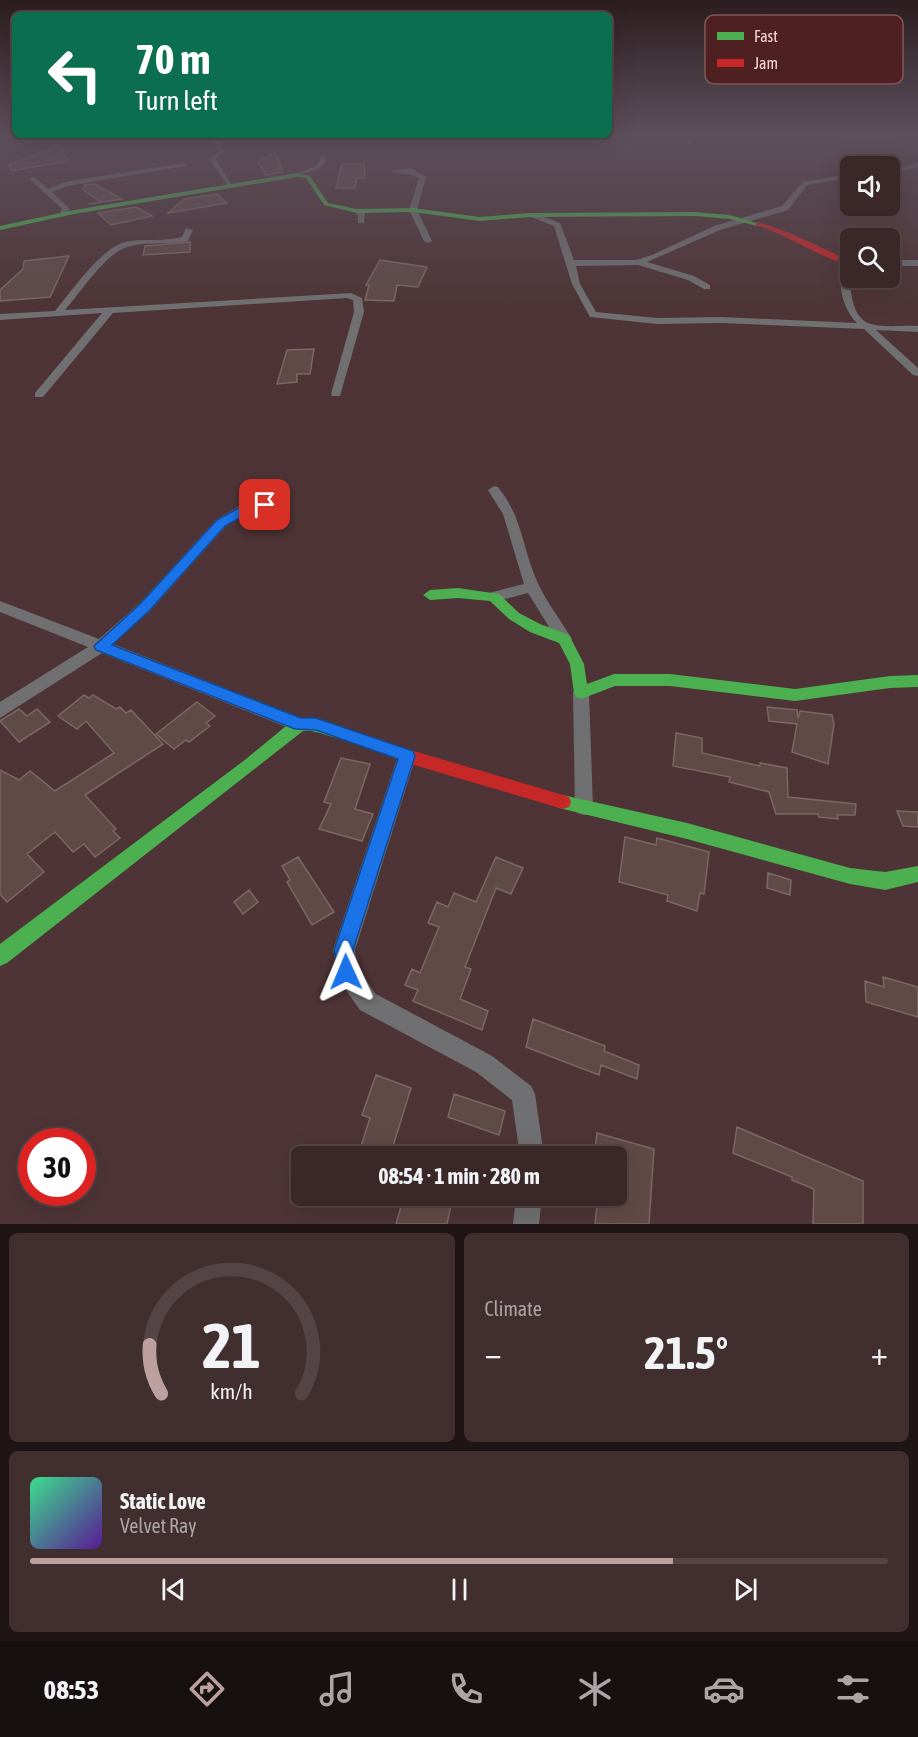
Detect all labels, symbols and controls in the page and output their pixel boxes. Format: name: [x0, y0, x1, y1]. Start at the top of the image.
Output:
legend: [705, 15, 903, 84]
text: Fast: [754, 27, 778, 45]
text: 70 m: [135, 35, 210, 83]
icon: left: [36, 36, 114, 114]
text: Jam: [754, 54, 778, 72]
text: Turn left: [135, 85, 218, 116]
map controls: [840, 156, 900, 288]
button: sound: [840, 156, 900, 216]
button: search: [840, 228, 900, 288]
pin: [239, 479, 290, 530]
icon: arrive: [248, 488, 281, 521]
position arrow: [314, 940, 378, 1004]
speed limit sign: 30: [18, 1128, 96, 1206]
text: 08:54 · 1 min · 280 m: [378, 1163, 540, 1189]
text: Climate: [485, 1297, 542, 1320]
text: 21: [202, 1310, 261, 1381]
text: 21.5°: [644, 1327, 728, 1379]
text: −: [485, 1334, 502, 1372]
text: +: [871, 1334, 888, 1372]
text: km/h: [210, 1380, 253, 1405]
text: Static Love: [120, 1488, 206, 1514]
text: Velvet Ray: [120, 1514, 197, 1537]
icon: previous: [157, 1573, 190, 1606]
icon: pause: [443, 1573, 476, 1606]
icon: next: [729, 1573, 762, 1606]
icon: directions: [186, 1668, 228, 1710]
icon: music: [316, 1668, 358, 1710]
icon: phone: [445, 1668, 487, 1710]
icon: climate: [574, 1668, 616, 1710]
icon: car: [703, 1668, 745, 1710]
icon: filters: [832, 1668, 874, 1710]
text: 08:53: [44, 1674, 99, 1705]

